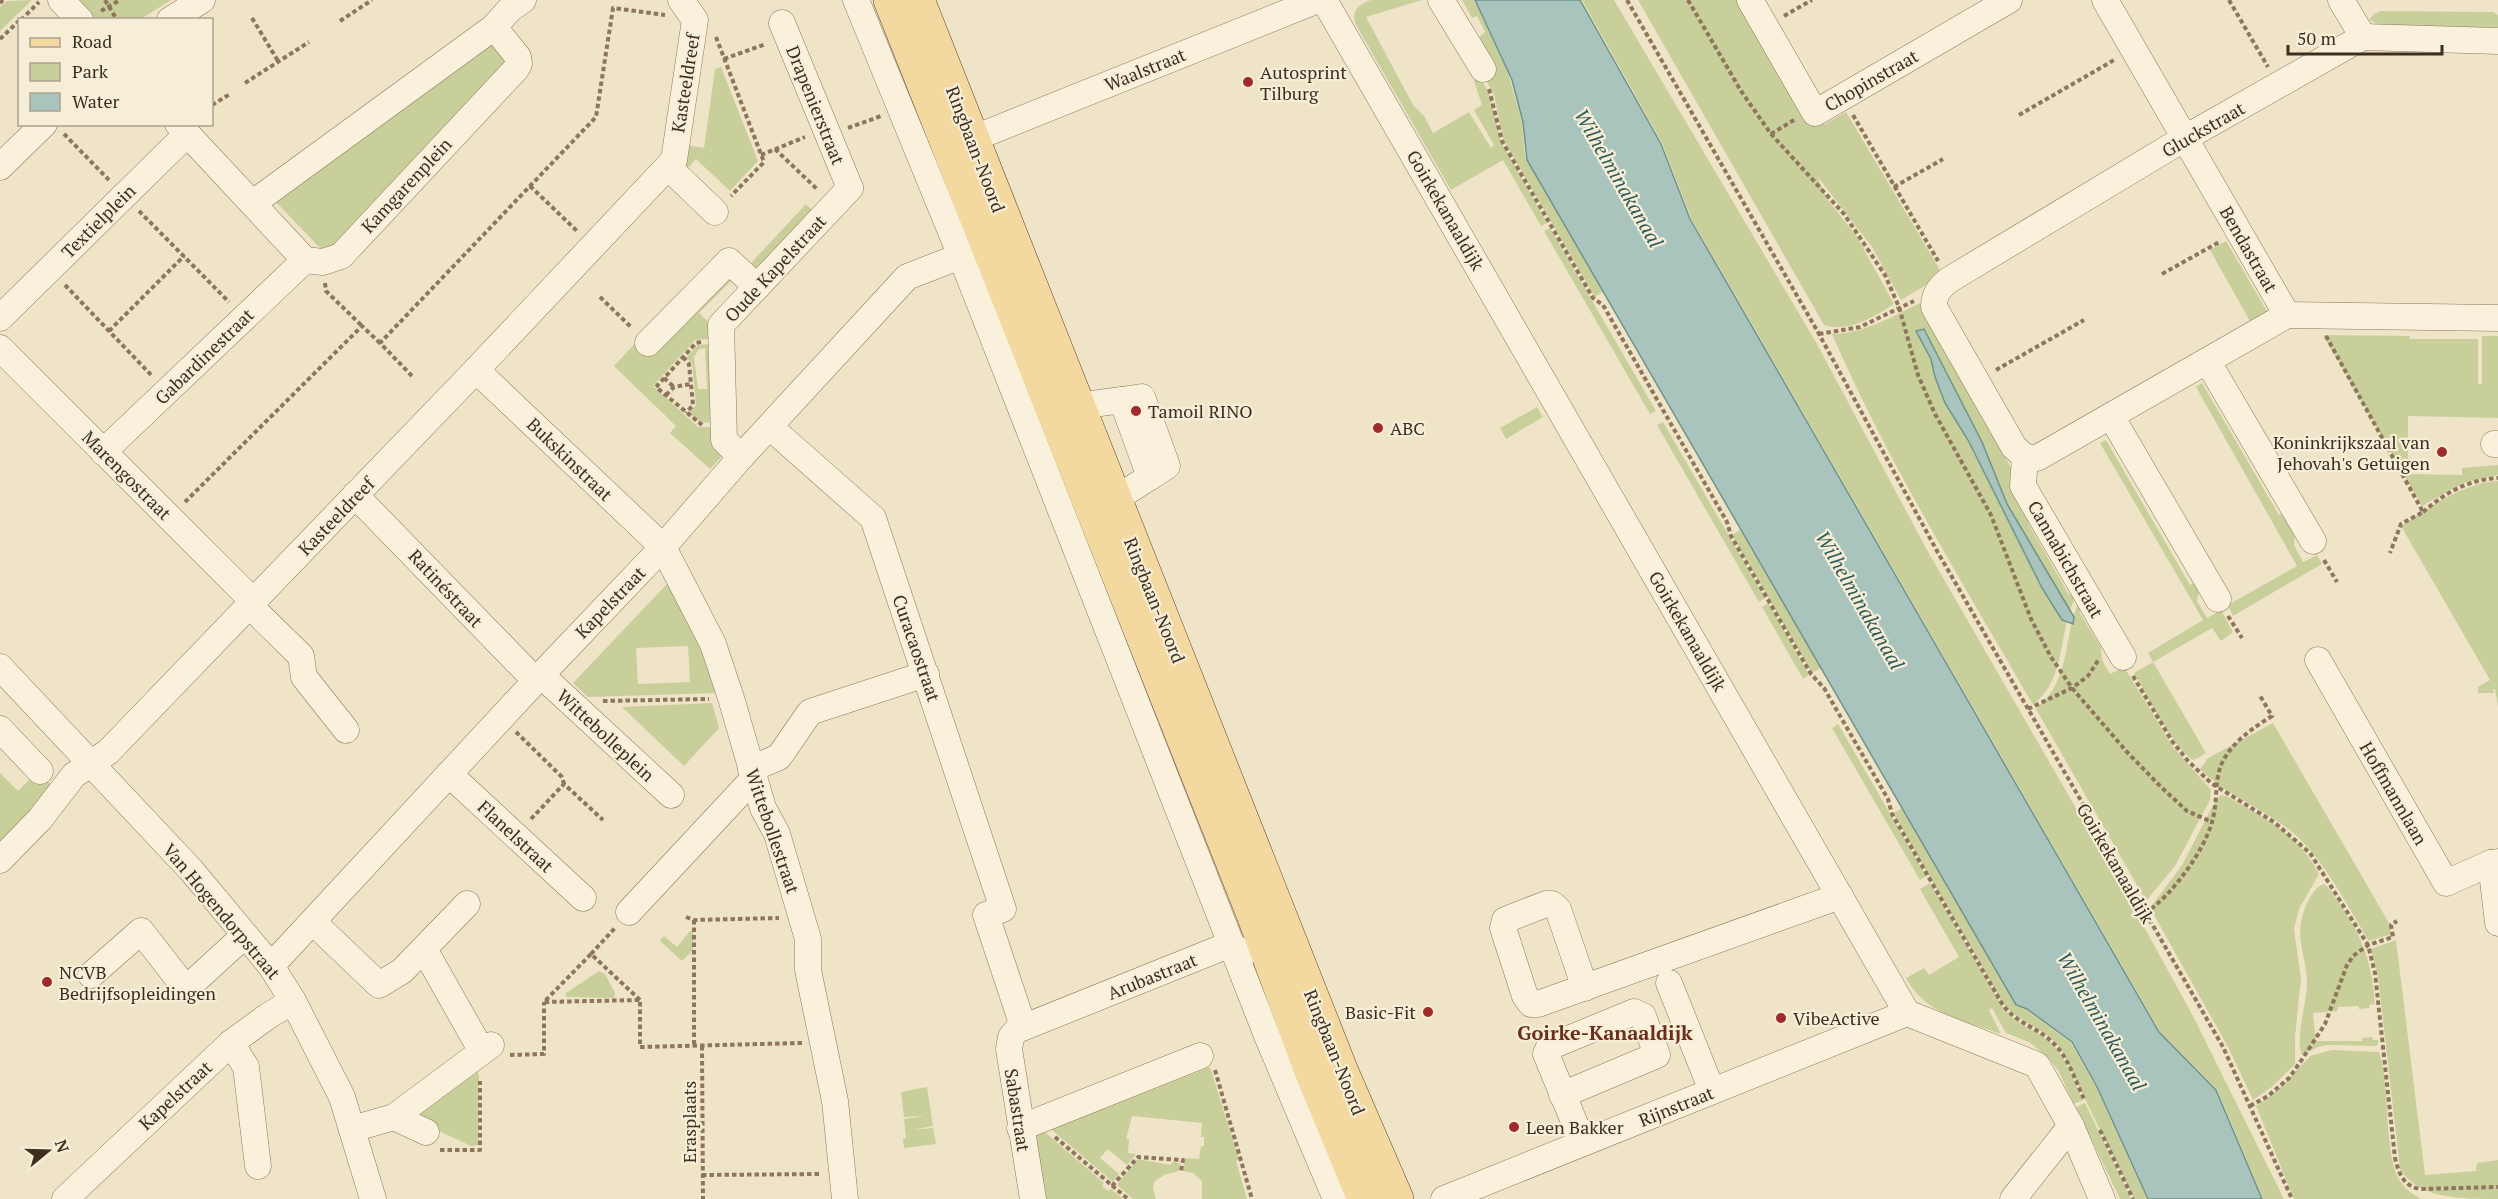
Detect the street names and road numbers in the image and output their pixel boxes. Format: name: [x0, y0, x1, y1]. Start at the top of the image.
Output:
street label: Kasteeldreef: [665, 30, 705, 134]
street label: Drapenierstraat: [781, 42, 851, 168]
street label: Waalstraat: [1101, 42, 1189, 96]
street label: Chopinstraat: [1820, 43, 1923, 117]
street label: Ringbaan-Noord: [941, 82, 1011, 216]
street label: Gluckstraat: [2157, 95, 2249, 162]
street label: Kamgarenplein: [356, 132, 457, 238]
street label: Goirkekanaaldijk: [1402, 145, 1491, 275]
street label: Textielplein: [56, 179, 140, 263]
street label: Bendastraat: [2215, 201, 2284, 297]
street label: Oude Kapelstraat: [719, 209, 831, 327]
street label: Gabardinestraat: [149, 302, 259, 409]
street label: Bukskinstraat: [522, 412, 618, 506]
street label: Marengostraat: [77, 425, 177, 525]
street label: Kasteeldreef: [293, 470, 381, 560]
street label: Cannabichstraat: [2023, 496, 2109, 622]
street label: Ringbaan-Noord: [1119, 534, 1191, 666]
street label: Ratinéstraat: [404, 544, 489, 632]
street label: Kapelstraat: [570, 560, 651, 643]
street label: Goirkekanaaldijk: [1644, 566, 1733, 696]
street label: Curacaostraat: [887, 591, 947, 705]
street label: Wittebolleplein: [552, 684, 660, 787]
street label: Hoffmannlaan: [2355, 737, 2433, 849]
street label: Wittebollestraat: [740, 765, 806, 897]
street label: Flanelstraat: [473, 795, 559, 878]
street label: Goirkekanaaldijk: [2072, 798, 2161, 928]
street label: Van Hogendorpstraat: [158, 838, 286, 984]
street label: Arubastraat: [1104, 947, 1201, 1005]
street label: Ringbaan-Noord: [1299, 986, 1371, 1118]
street label: Kapelstraat: [133, 1055, 217, 1135]
street label: Sabastraat: [1000, 1067, 1036, 1154]
street label: Rijnstraat: [1635, 1080, 1717, 1132]
street label: Erasplaats: [677, 1081, 701, 1163]

